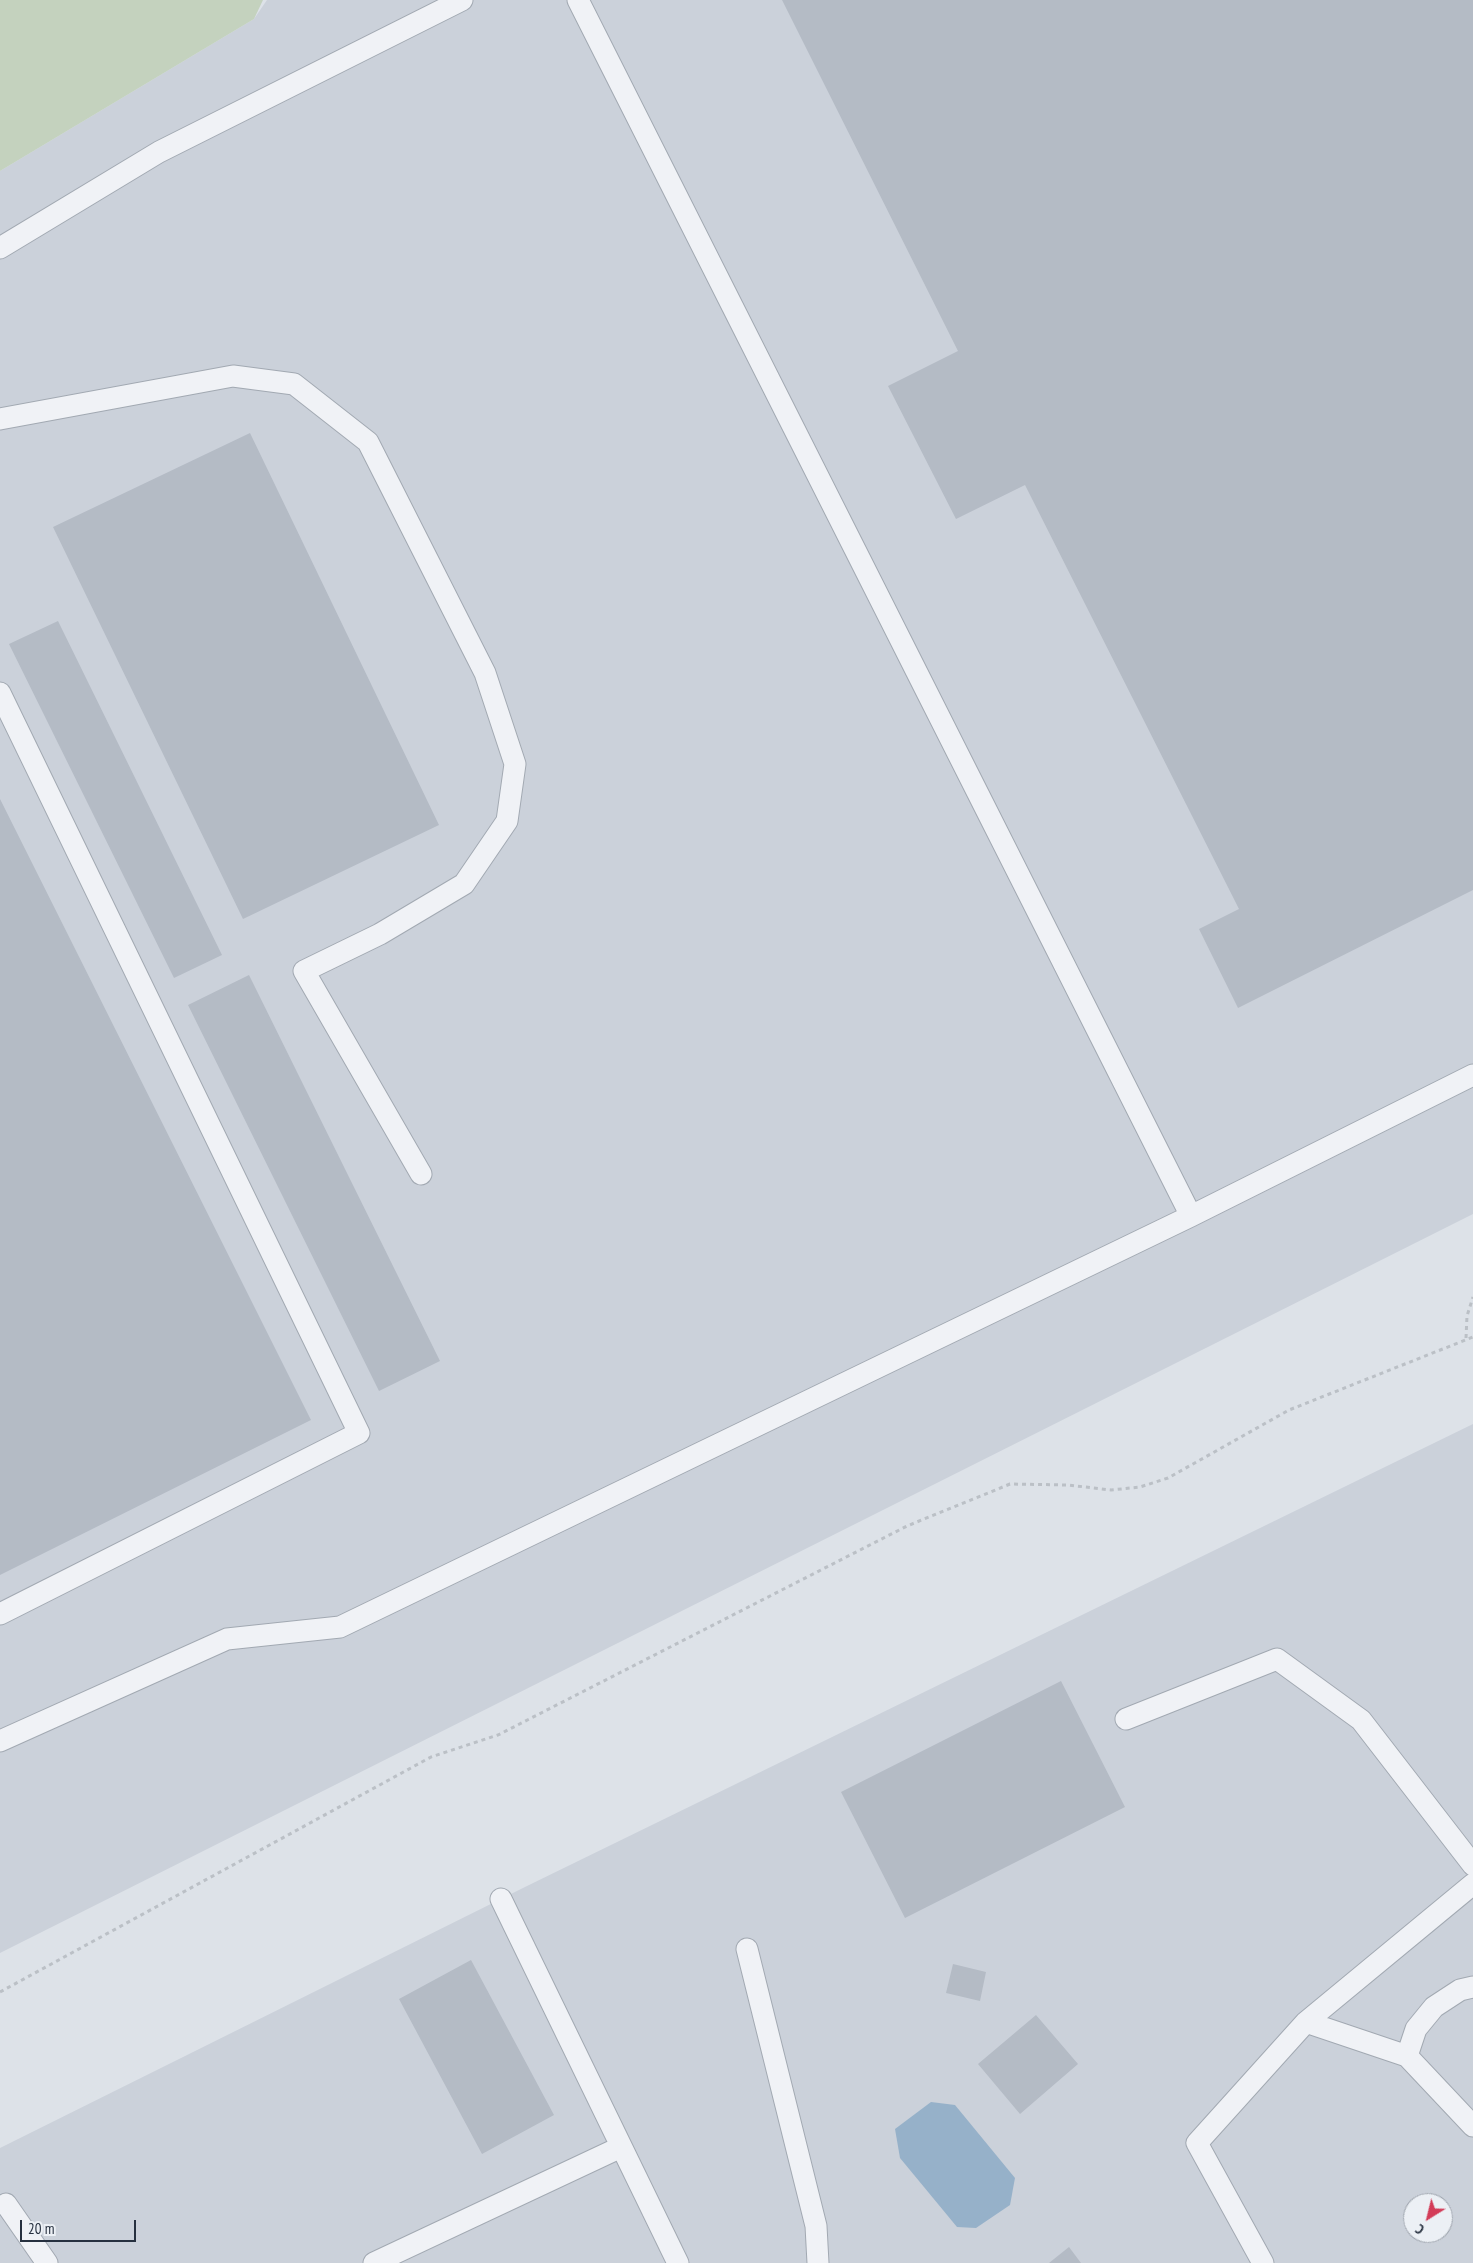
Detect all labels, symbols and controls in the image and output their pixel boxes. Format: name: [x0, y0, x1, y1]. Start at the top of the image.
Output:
north arrow: [1403, 2193, 1453, 2243]
scale bar: [22, 2210, 139, 2242]
text: 20 m: [28, 2219, 54, 2238]
text: С: [1412, 2220, 1428, 2238]

